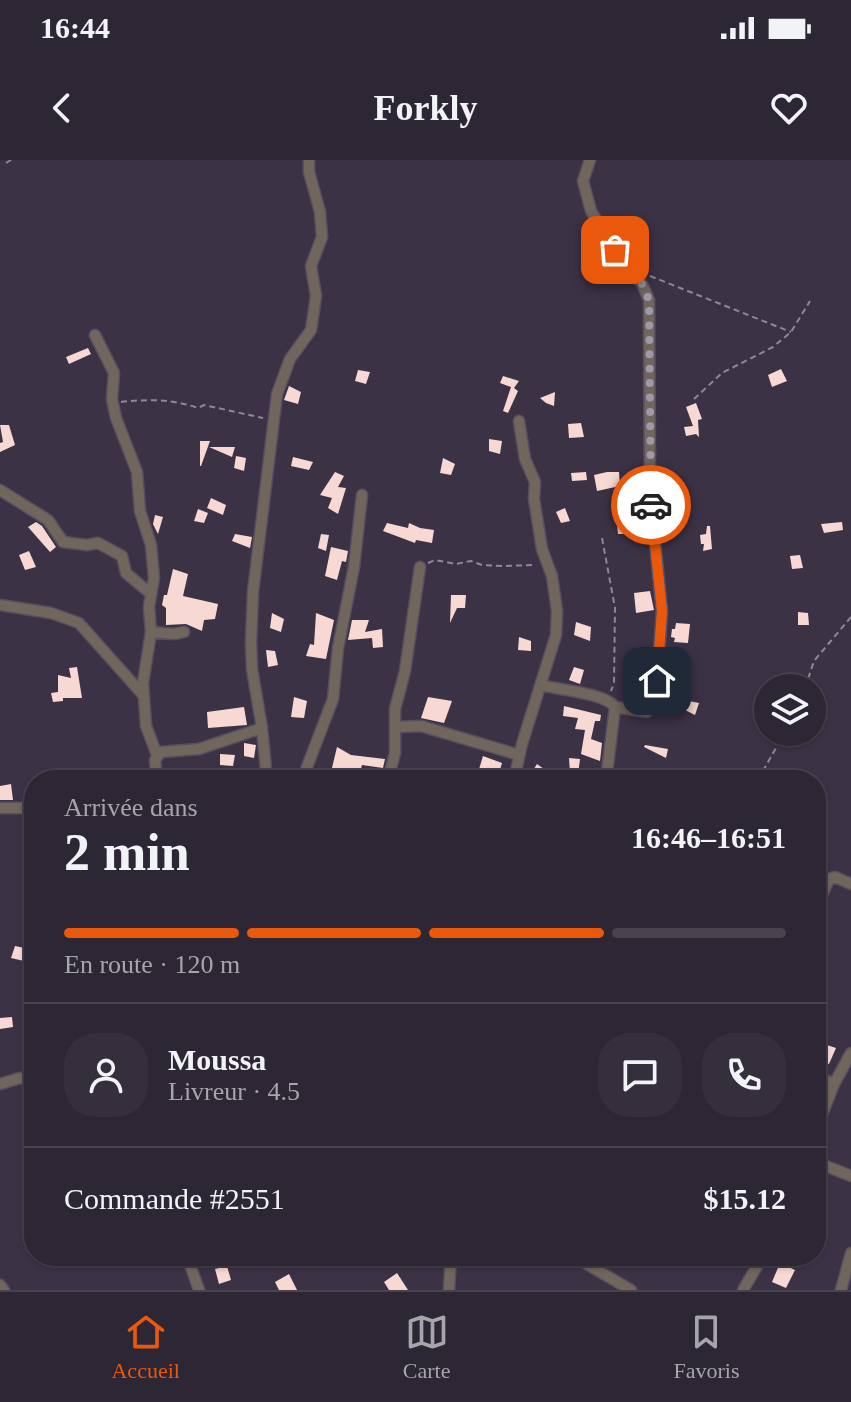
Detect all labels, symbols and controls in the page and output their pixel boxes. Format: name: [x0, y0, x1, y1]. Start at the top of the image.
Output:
text: 16:44: [40, 11, 110, 44]
icon: back: [40, 86, 84, 130]
icon: heart: [767, 86, 811, 130]
text: Forkly: [374, 88, 478, 128]
pin: [581, 216, 649, 284]
icon: bag: [593, 228, 637, 272]
courier: [611, 465, 691, 545]
icon: car: [629, 483, 673, 527]
pin: [623, 647, 691, 715]
icon: home: [635, 659, 679, 703]
map controls: [754, 674, 826, 746]
button: layers: [754, 674, 826, 746]
text: Arrivée dans: [64, 793, 198, 822]
text: 16:46–16:51: [631, 821, 786, 854]
text: 2 min: [64, 824, 190, 881]
text: En route · 120 m: [64, 950, 240, 979]
button: person: [64, 1033, 148, 1117]
button: chat: [598, 1033, 682, 1117]
button: phone: [702, 1033, 786, 1117]
text: Moussa: [168, 1043, 266, 1076]
text: Livreur · 4.5: [168, 1077, 300, 1106]
text: Commande #2551: [64, 1182, 285, 1215]
text: $15.12: [704, 1182, 786, 1215]
tab: Accueil: [111, 1310, 180, 1384]
tab: Carte: [403, 1310, 451, 1384]
tab: Favoris: [673, 1310, 739, 1384]

